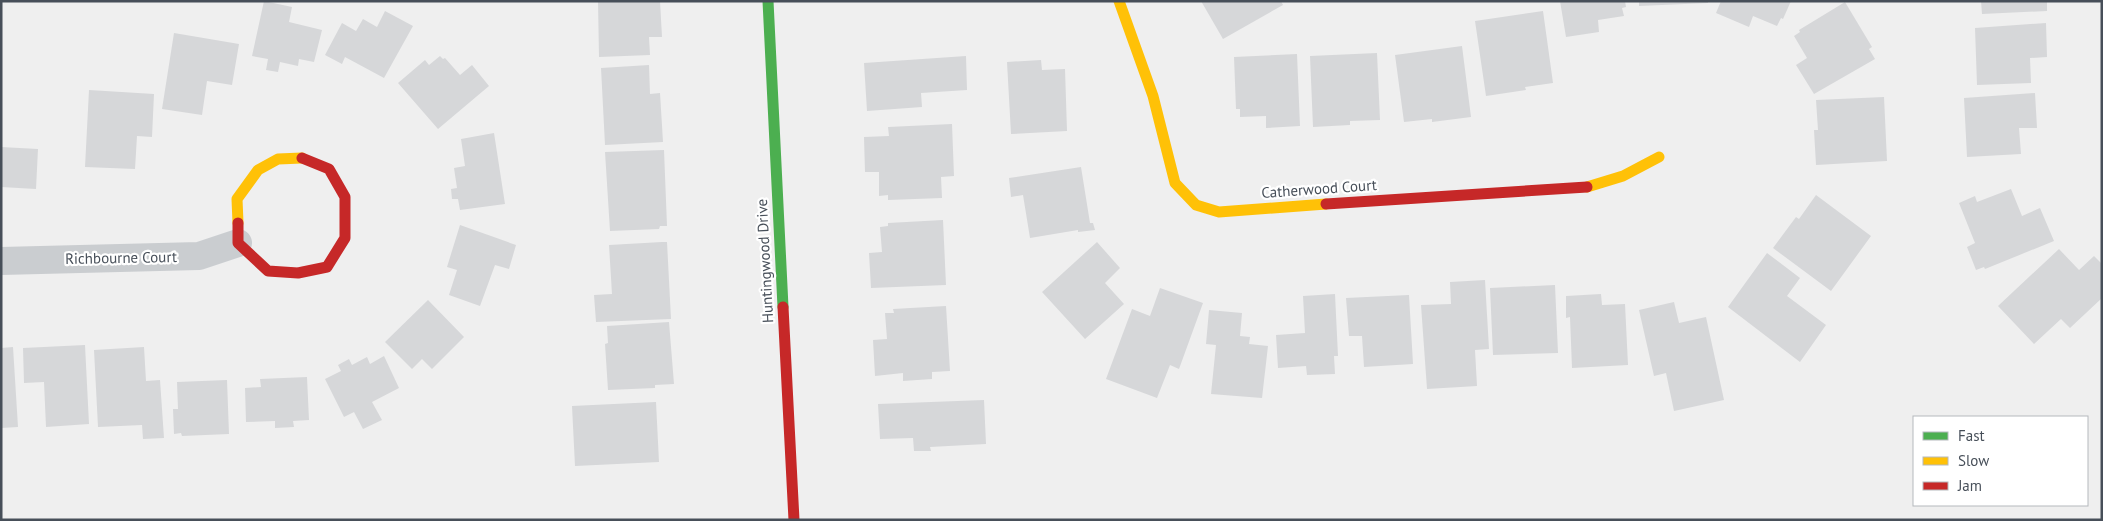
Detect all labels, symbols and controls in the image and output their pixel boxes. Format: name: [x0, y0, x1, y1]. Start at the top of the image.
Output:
street label: Catherwood Court: [1261, 175, 1377, 202]
street label: Huntingwood Drive: [752, 198, 777, 324]
street label: Richbourne Court: [65, 247, 177, 268]
legend: [1913, 416, 2088, 506]
text: Fast: [1958, 426, 1985, 445]
text: Slow: [1958, 451, 1989, 470]
text: Jam: [1957, 476, 1982, 495]

